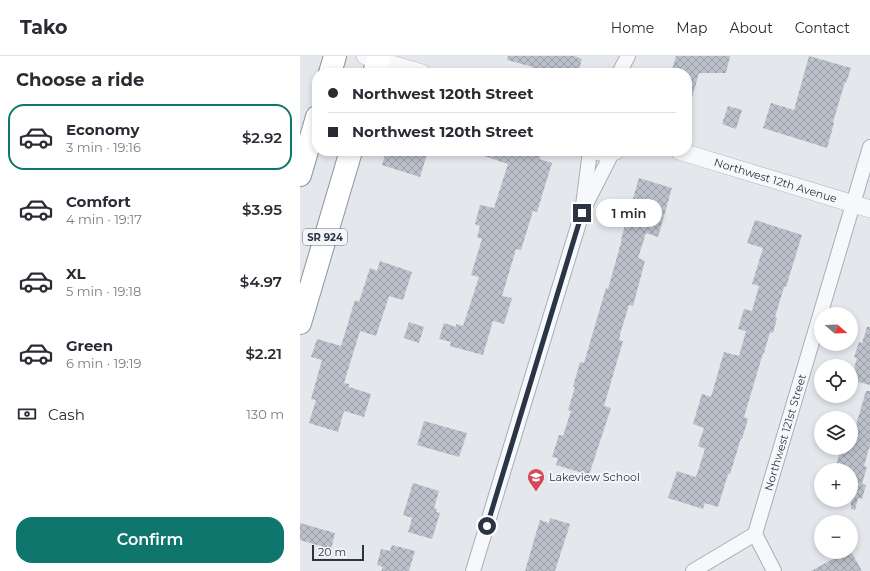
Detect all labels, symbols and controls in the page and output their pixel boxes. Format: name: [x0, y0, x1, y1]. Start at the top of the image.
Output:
text: Tako: [20, 16, 67, 39]
text: Home: [611, 19, 654, 37]
text: Map: [676, 19, 707, 37]
text: About: [729, 19, 773, 37]
text: Contact: [795, 19, 850, 37]
text: Choose a ride: [16, 69, 144, 91]
text: Northwest 120th Street: [352, 84, 534, 103]
icon: car: [18, 119, 54, 155]
text: Economy: [66, 120, 139, 139]
text: Northwest 120th Street: [352, 122, 534, 141]
text: $2.92: [242, 128, 282, 147]
text: 3 min · 19:16: [66, 139, 141, 155]
street label: Northwest 12th Avenue: [712, 155, 839, 206]
icon: car: [18, 191, 54, 227]
text: Comfort: [66, 192, 131, 211]
callout: 1 min: [596, 199, 662, 227]
text: $3.95: [242, 200, 282, 219]
route end: [573, 204, 591, 222]
text: 1 min: [612, 205, 646, 221]
text: 4 min · 19:17: [66, 211, 142, 227]
road number: SR 924: [303, 229, 347, 245]
icon: car: [18, 263, 54, 299]
text: XL: [66, 264, 85, 283]
text: $4.97: [240, 272, 282, 291]
text: 5 min · 19:18: [66, 283, 141, 299]
north arrow: [814, 307, 858, 351]
map controls: [814, 307, 858, 559]
icon: car: [18, 335, 54, 371]
text: Green: [66, 336, 113, 355]
text: $2.21: [245, 344, 282, 363]
text: 6 min · 19:19: [66, 355, 141, 371]
button: locate: [814, 359, 858, 403]
street label: Northwest 121st Street: [761, 372, 809, 493]
icon: cash: [16, 403, 38, 425]
text: Cash: [48, 405, 85, 424]
text: 130 m: [246, 406, 284, 422]
button: layers: [814, 411, 858, 455]
button: +: [814, 463, 858, 507]
school or university icon: Lakeview School: [526, 467, 546, 492]
place label: Lakeview School: [549, 470, 640, 484]
button: −: [814, 515, 858, 559]
button: Confirm: [16, 517, 284, 563]
route start: [478, 517, 496, 535]
scale bar: [312, 543, 364, 562]
text: 20 m: [318, 545, 346, 559]

